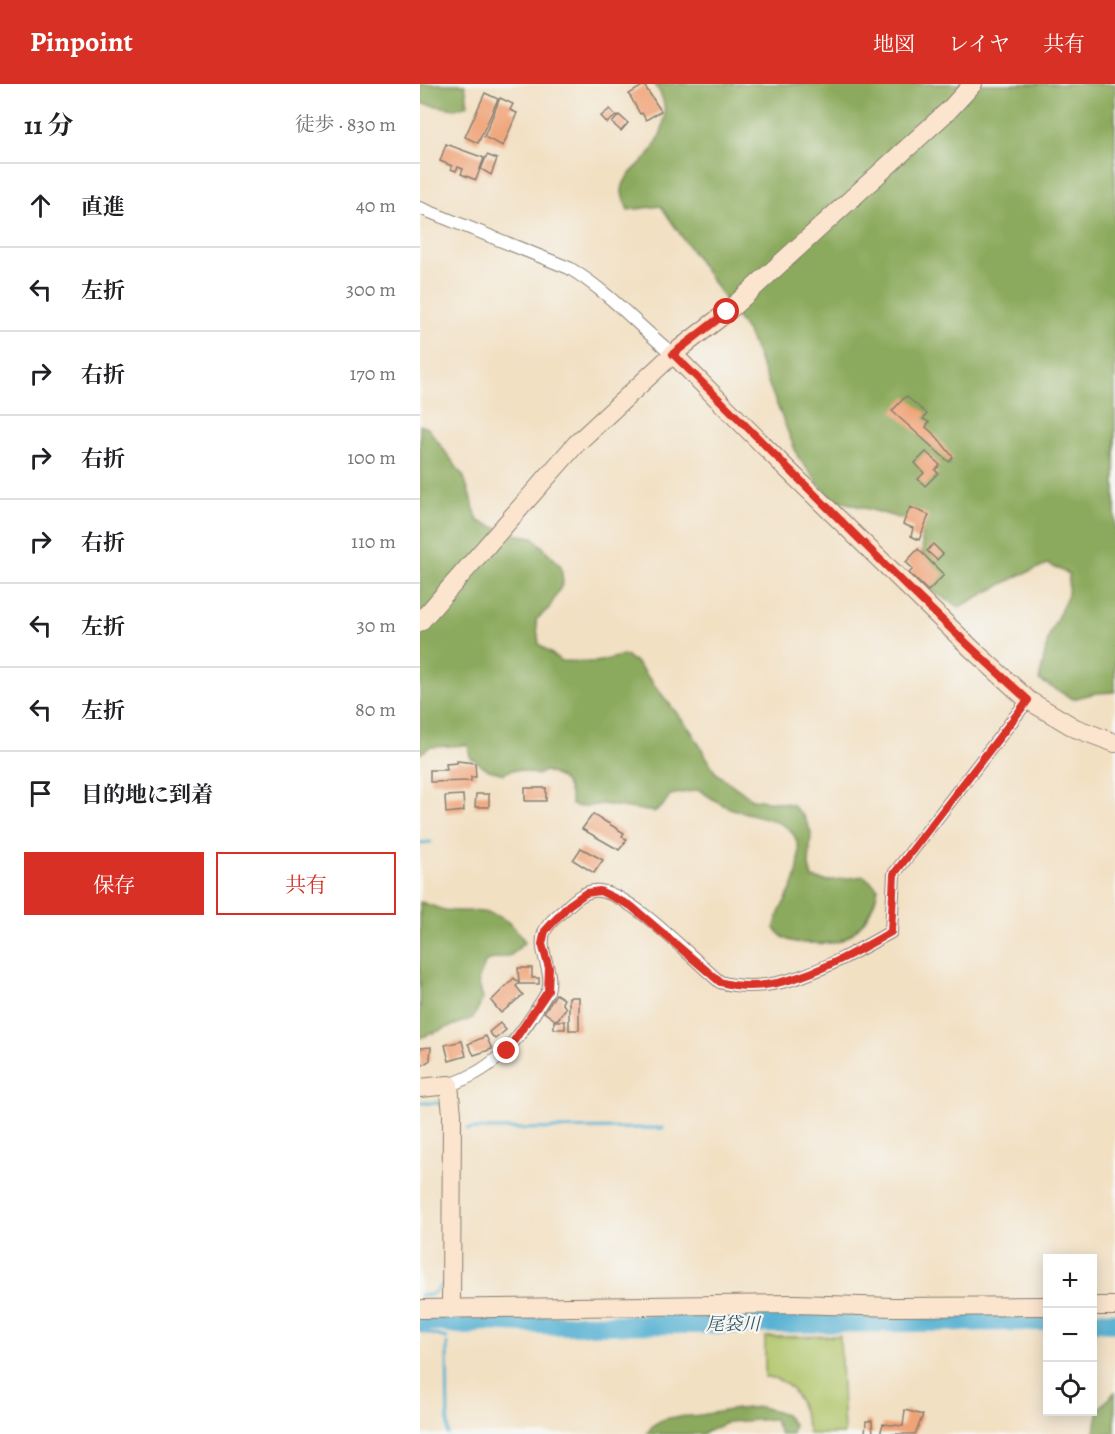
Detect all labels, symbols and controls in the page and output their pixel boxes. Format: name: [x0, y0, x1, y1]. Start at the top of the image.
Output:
text: Pinpoint: [30, 23, 133, 61]
text: 地図: [873, 30, 915, 58]
text: レイヤ: [948, 30, 1010, 58]
text: 共有: [1043, 30, 1085, 58]
text: 11 分: [24, 108, 73, 143]
text: 徒歩 · 830 m: [295, 111, 396, 138]
icon: ahead: [24, 189, 57, 222]
text: 直進: [81, 192, 125, 222]
text: 40 m: [356, 192, 396, 219]
icon: left: [24, 273, 57, 306]
text: 左折: [81, 276, 125, 306]
text: 300 m: [346, 276, 396, 303]
route start: [713, 298, 739, 324]
icon: right: [24, 357, 57, 390]
text: 右折: [81, 360, 125, 390]
text: 170 m: [350, 360, 396, 387]
icon: right: [24, 441, 57, 474]
text: 右折: [81, 444, 125, 474]
text: 100 m: [347, 444, 396, 471]
icon: right: [24, 525, 57, 558]
text: 右折: [81, 528, 125, 558]
text: 110 m: [351, 528, 396, 555]
icon: left: [24, 609, 57, 642]
text: 左折: [81, 612, 125, 642]
text: 30 m: [356, 612, 396, 639]
icon: left: [24, 693, 57, 726]
text: 左折: [81, 696, 125, 726]
text: 80 m: [355, 696, 396, 723]
icon: arrive: [24, 777, 57, 810]
text: 目的地に到着: [81, 780, 213, 810]
button: 保存: [24, 852, 204, 915]
button: 共有: [216, 852, 396, 915]
route end: [493, 1037, 519, 1063]
map controls: [1043, 1254, 1097, 1416]
button: +: [1043, 1254, 1097, 1308]
button: −: [1043, 1308, 1097, 1362]
water label: 尾袋川: [706, 1312, 762, 1336]
button: locate: [1043, 1362, 1097, 1416]

